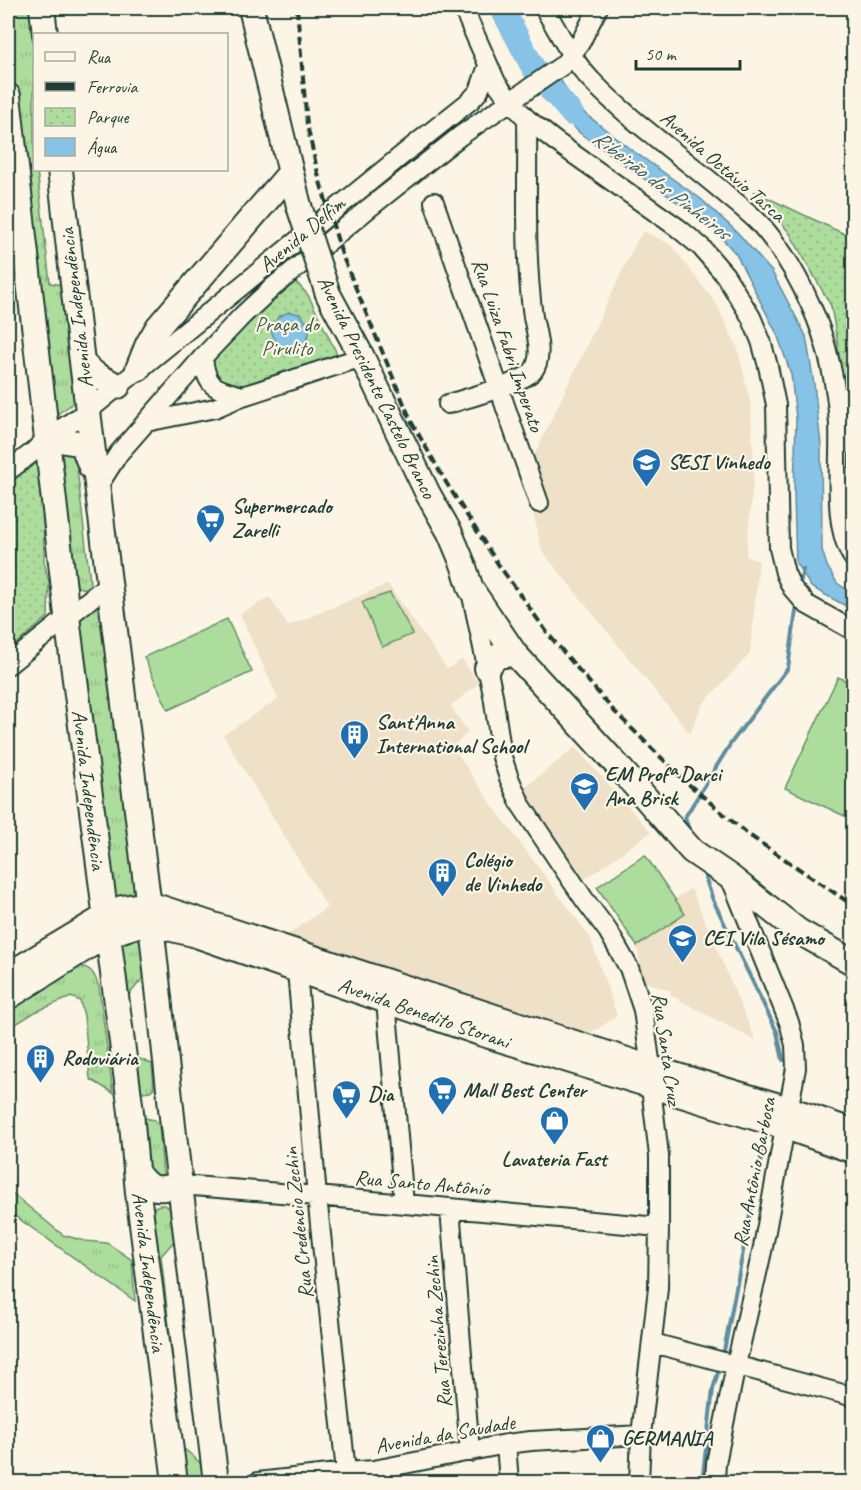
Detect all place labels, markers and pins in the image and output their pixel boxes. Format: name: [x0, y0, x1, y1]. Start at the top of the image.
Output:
school or university icon: SESI Vinhedo: [631, 446, 663, 488]
place label: SESI Vinhedo: [668, 449, 771, 475]
place label: Supermercado Zarelli: [232, 493, 334, 543]
supermarket icon: Supermercado Zarelli: [195, 502, 227, 544]
place label: Sant'Anna International School: [376, 709, 530, 759]
building icon: Sant'Anna International School: [339, 718, 371, 760]
place label: EM Profª Darci Ana Brisk: [605, 761, 724, 811]
school or university icon: EM Profª Darci Ana Brisk: [568, 770, 600, 812]
place label: Colégio de Vinhedo: [464, 847, 543, 897]
building icon: Colégio de Vinhedo: [427, 856, 459, 898]
school or university icon: CEI Vila Sésamo: [666, 922, 698, 964]
place label: CEI Vila Sésamo: [703, 925, 826, 951]
building icon: Rodoviária: [25, 1042, 57, 1084]
place label: Rodoviária: [62, 1045, 139, 1071]
supermarket icon: Mall Best Center: [426, 1074, 458, 1116]
place label: Mall Best Center: [463, 1077, 588, 1103]
supermarket icon: Dia: [331, 1078, 363, 1120]
place label: Dia: [368, 1081, 395, 1107]
shop icon: Lavateria Fast: [538, 1104, 570, 1146]
place label: Lavateria Fast: [501, 1146, 610, 1172]
shop icon: GERMANIA: [585, 1422, 617, 1464]
place label: GERMANIA: [622, 1425, 713, 1451]

